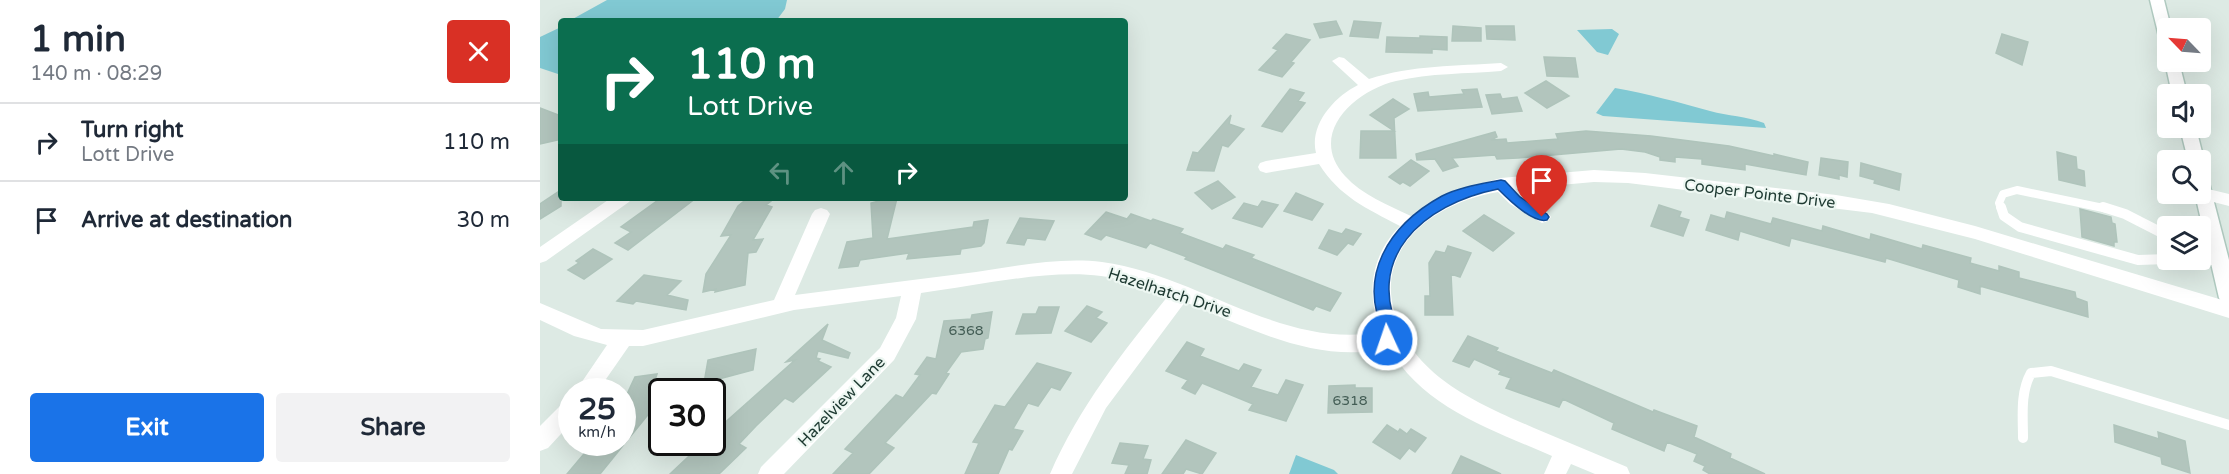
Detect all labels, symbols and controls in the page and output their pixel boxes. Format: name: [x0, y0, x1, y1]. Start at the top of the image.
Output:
text: 1 min: [30, 18, 126, 61]
north arrow: [2157, 18, 2211, 72]
map controls: [2157, 18, 2211, 270]
button: close: [447, 20, 510, 83]
text: 110 m: [687, 39, 816, 90]
icon: right: [588, 42, 666, 120]
text: 140 m · 08:29: [30, 62, 162, 86]
button: sound: [2157, 84, 2211, 138]
text: Lott Drive: [687, 90, 813, 123]
text: Turn right: [81, 117, 183, 143]
icon: right: [30, 126, 63, 159]
text: 110 m: [443, 129, 510, 155]
text: Lott Drive: [81, 143, 174, 167]
button: search: [2157, 150, 2211, 204]
pin: [1516, 155, 1567, 217]
icon: left: [764, 156, 797, 189]
icon: ahead: [827, 156, 860, 189]
icon: right: [890, 156, 923, 189]
icon: arrive: [1525, 164, 1558, 197]
street label: Cooper Pointe Drive: [1683, 175, 1837, 213]
icon: arrive: [30, 204, 63, 237]
text: Arrive at destination: [81, 207, 292, 233]
text: 30 m: [456, 207, 510, 233]
button: layers: [2157, 216, 2211, 270]
street label: Hazelhatch Drive: [1106, 264, 1234, 322]
position arrow: [1355, 308, 1419, 372]
house number: 6368: [948, 322, 984, 339]
street label: Hazelview Lane: [794, 353, 890, 451]
speed limit sign: 30: [648, 378, 726, 456]
text: 25: [578, 391, 616, 428]
house number: 6318: [1332, 392, 1368, 409]
button: Exit: [30, 393, 264, 462]
button: Share: [276, 393, 510, 462]
text: km/h: [578, 423, 616, 441]

